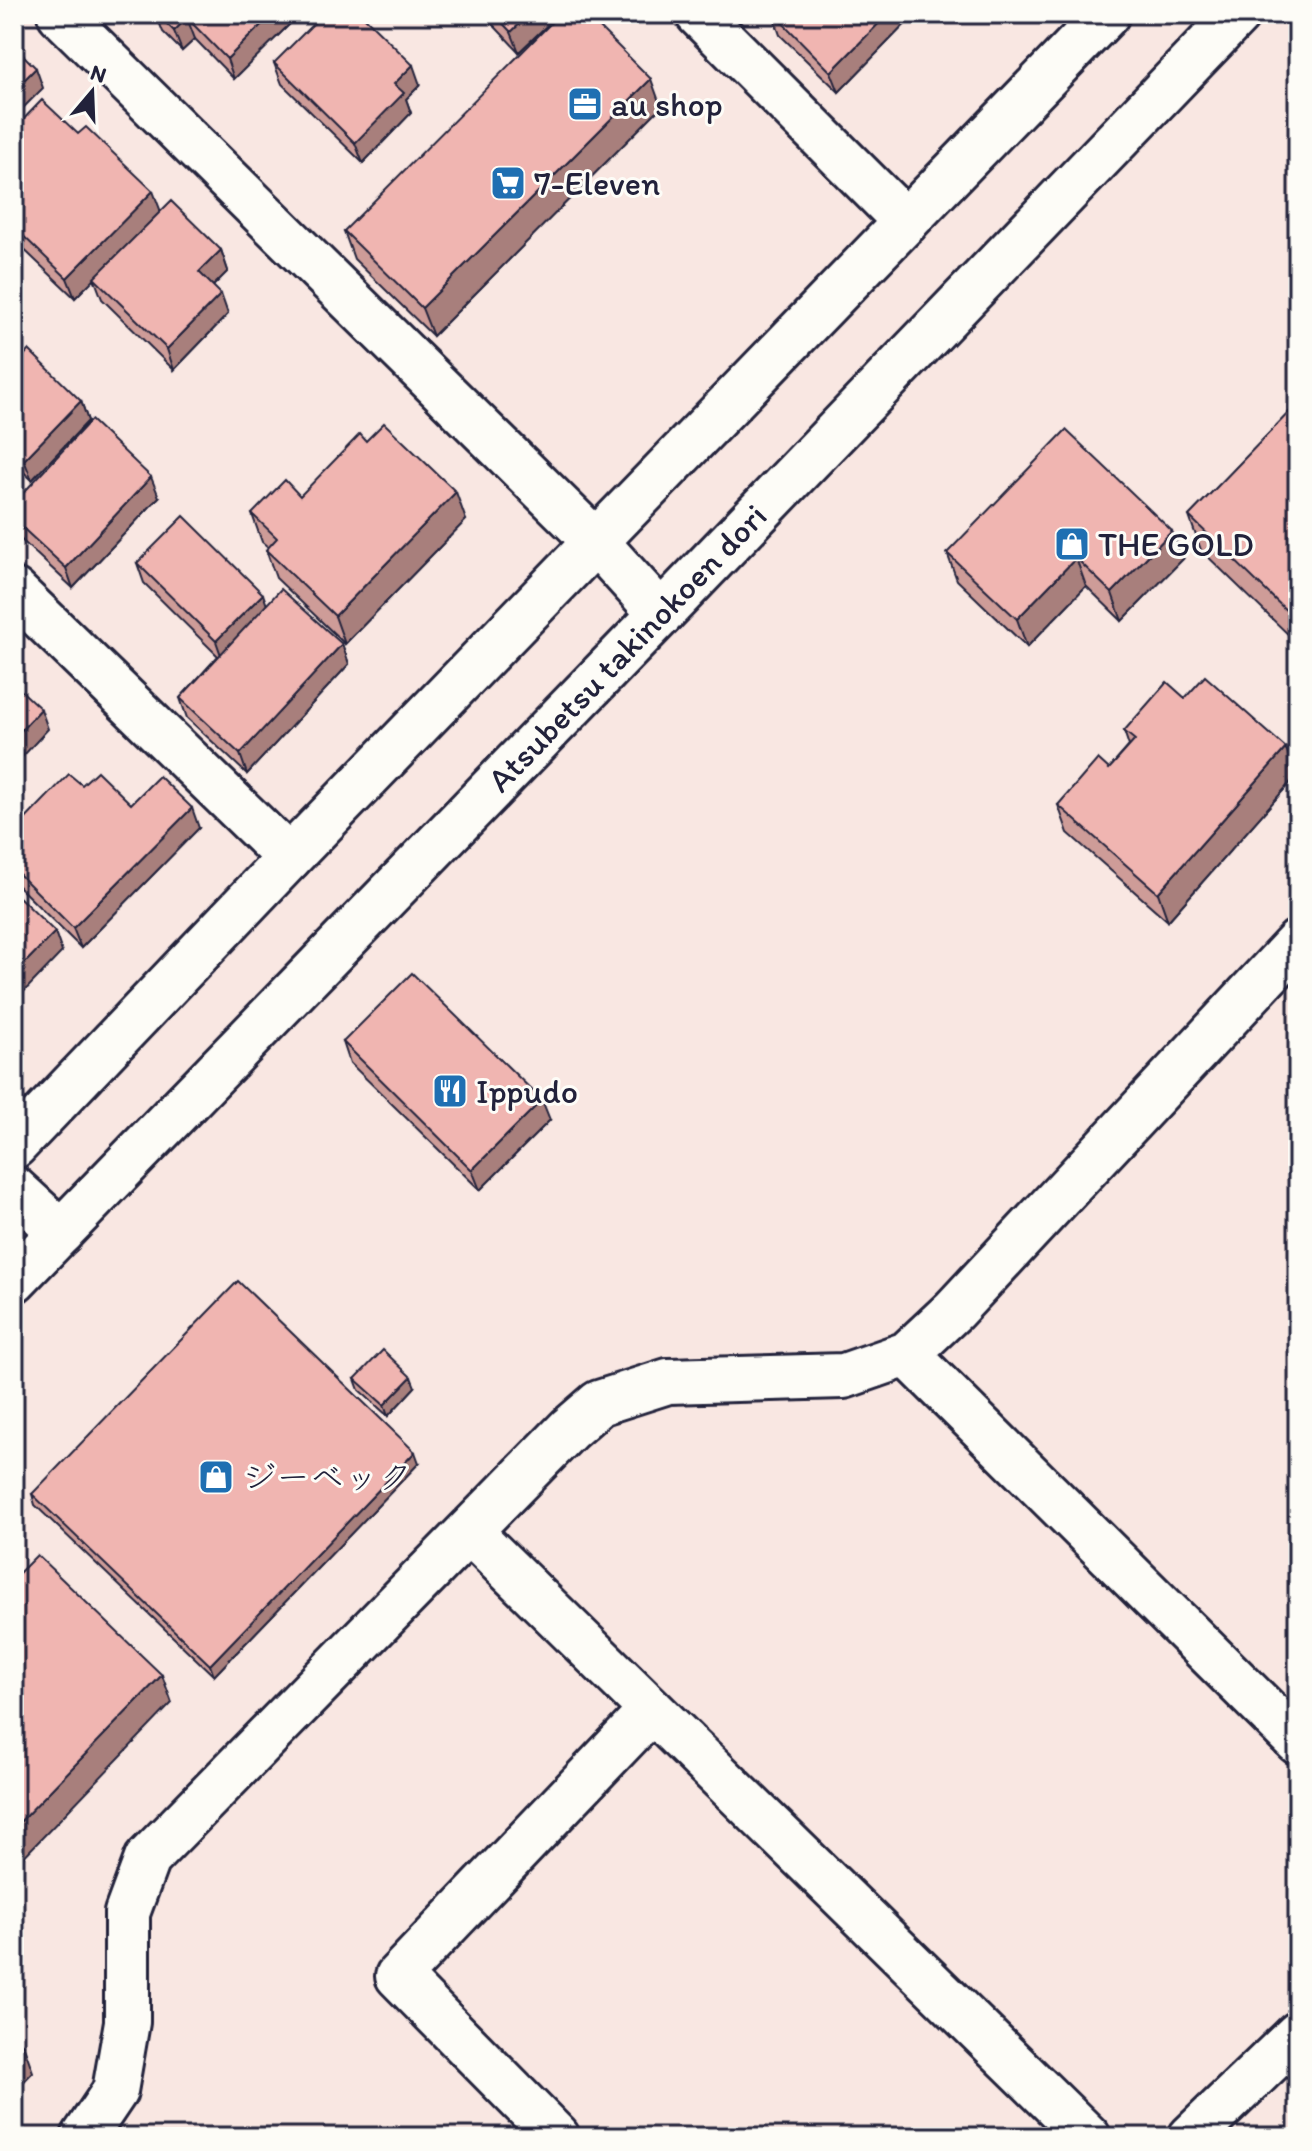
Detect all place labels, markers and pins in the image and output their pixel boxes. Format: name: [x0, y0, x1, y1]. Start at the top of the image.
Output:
place label: au shop: [611, 84, 723, 125]
office icon: au shop: [566, 85, 604, 123]
place label: 7-Eleven: [534, 163, 660, 204]
supermarket icon: 7-Eleven: [489, 164, 527, 202]
place label: THE GOLD: [1098, 524, 1254, 565]
shop icon: THE GOLD: [1053, 525, 1091, 563]
place label: Ippudo: [476, 1071, 578, 1112]
restaurant icon: Ippudo: [431, 1072, 469, 1110]
place label: ジーベック: [242, 1457, 412, 1498]
shop icon: ジーベック: [197, 1458, 235, 1496]

